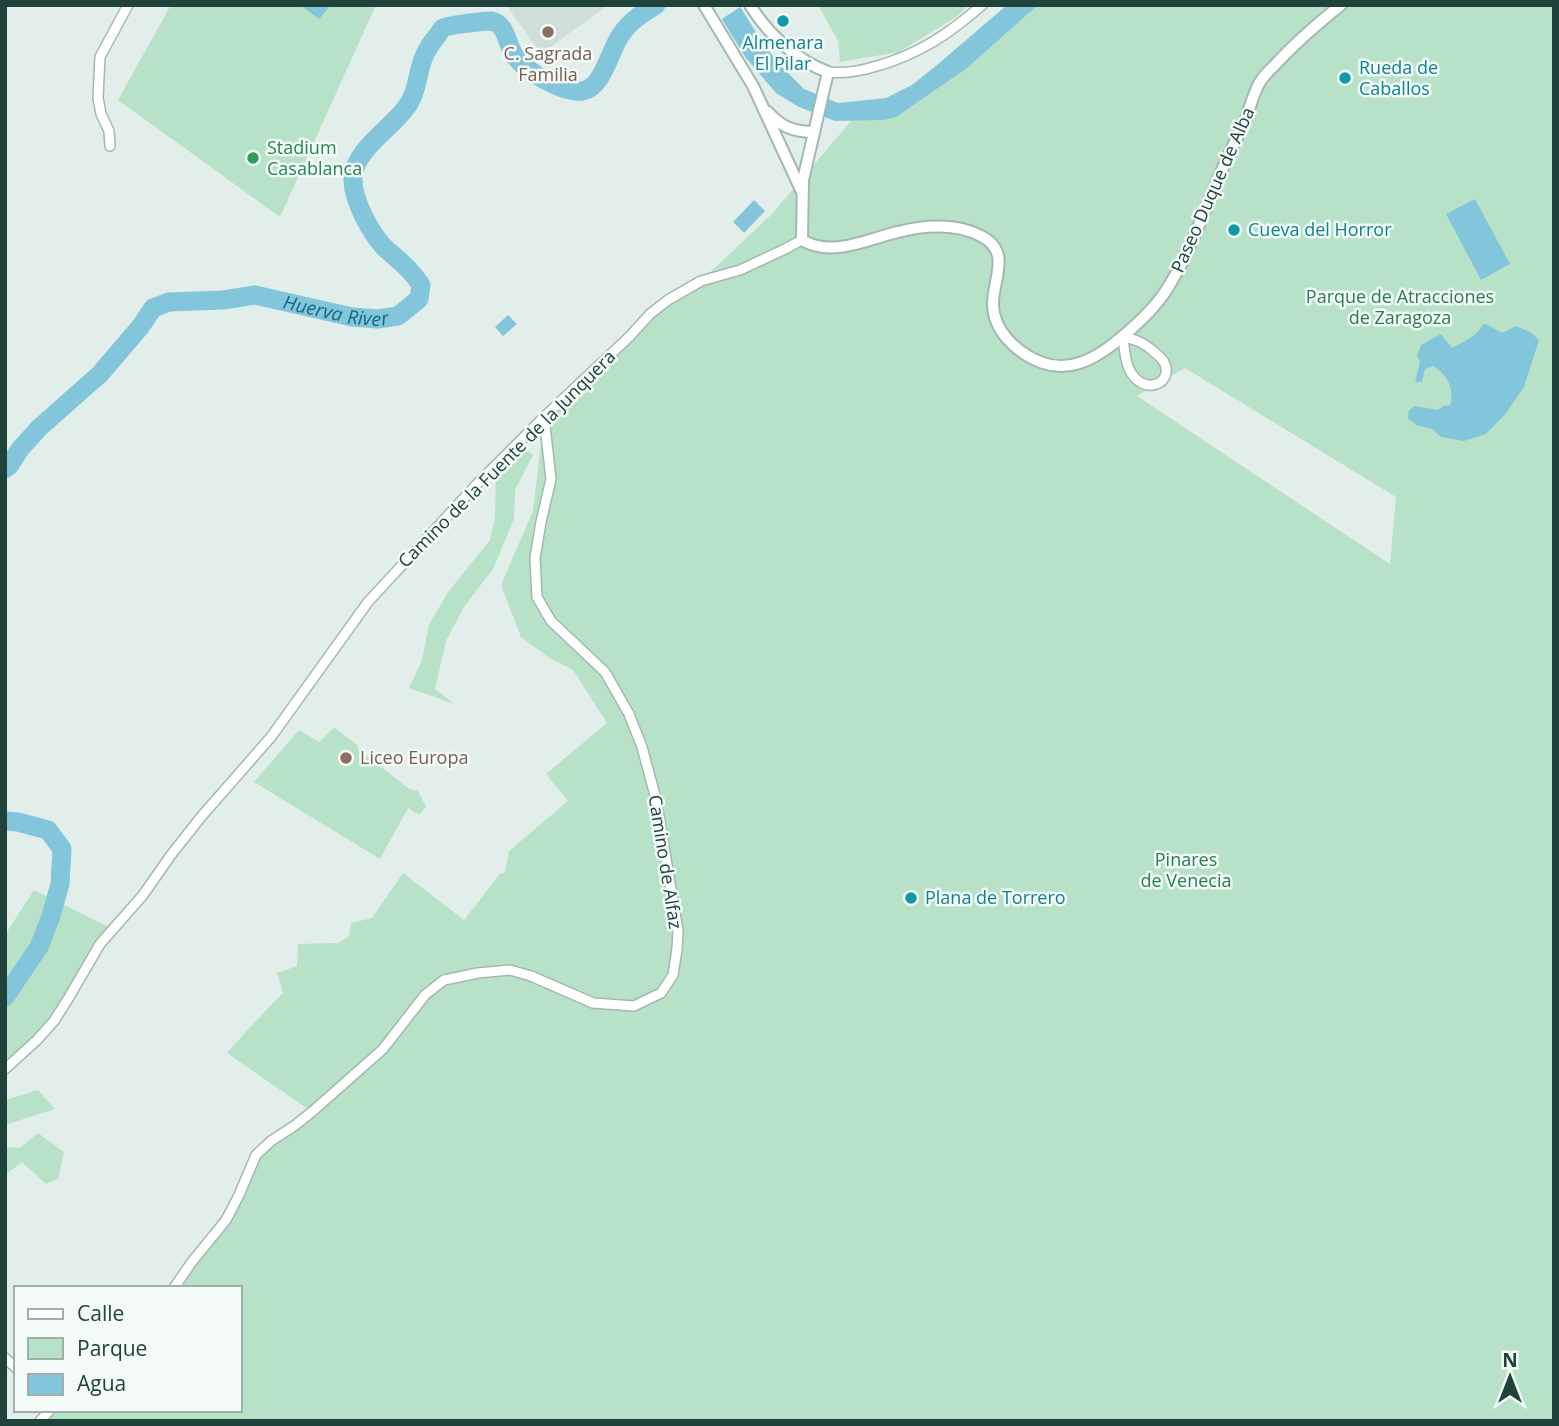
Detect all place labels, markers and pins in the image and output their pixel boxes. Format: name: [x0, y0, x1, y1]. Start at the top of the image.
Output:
marker: Almenara El Pilar: [775, 13, 791, 29]
marker: C. Sagrada Familia: [540, 24, 556, 40]
place label: Almenara El Pilar: [742, 30, 824, 75]
place label: C. Sagrada Familia: [504, 41, 592, 86]
place label: Rueda de Caballos: [1359, 55, 1438, 100]
marker: Rueda de Caballos: [1337, 70, 1353, 86]
place label: Stadium Casablanca: [267, 135, 362, 180]
marker: Stadium Casablanca: [245, 150, 261, 166]
place label: Cueva del Horror: [1248, 217, 1392, 241]
marker: Cueva del Horror: [1226, 222, 1242, 238]
place label: Liceo Europa: [360, 745, 468, 769]
marker: Liceo Europa: [338, 750, 354, 766]
place label: Plana de Torrero: [925, 885, 1066, 909]
marker: Plana de Torrero: [903, 890, 919, 906]

